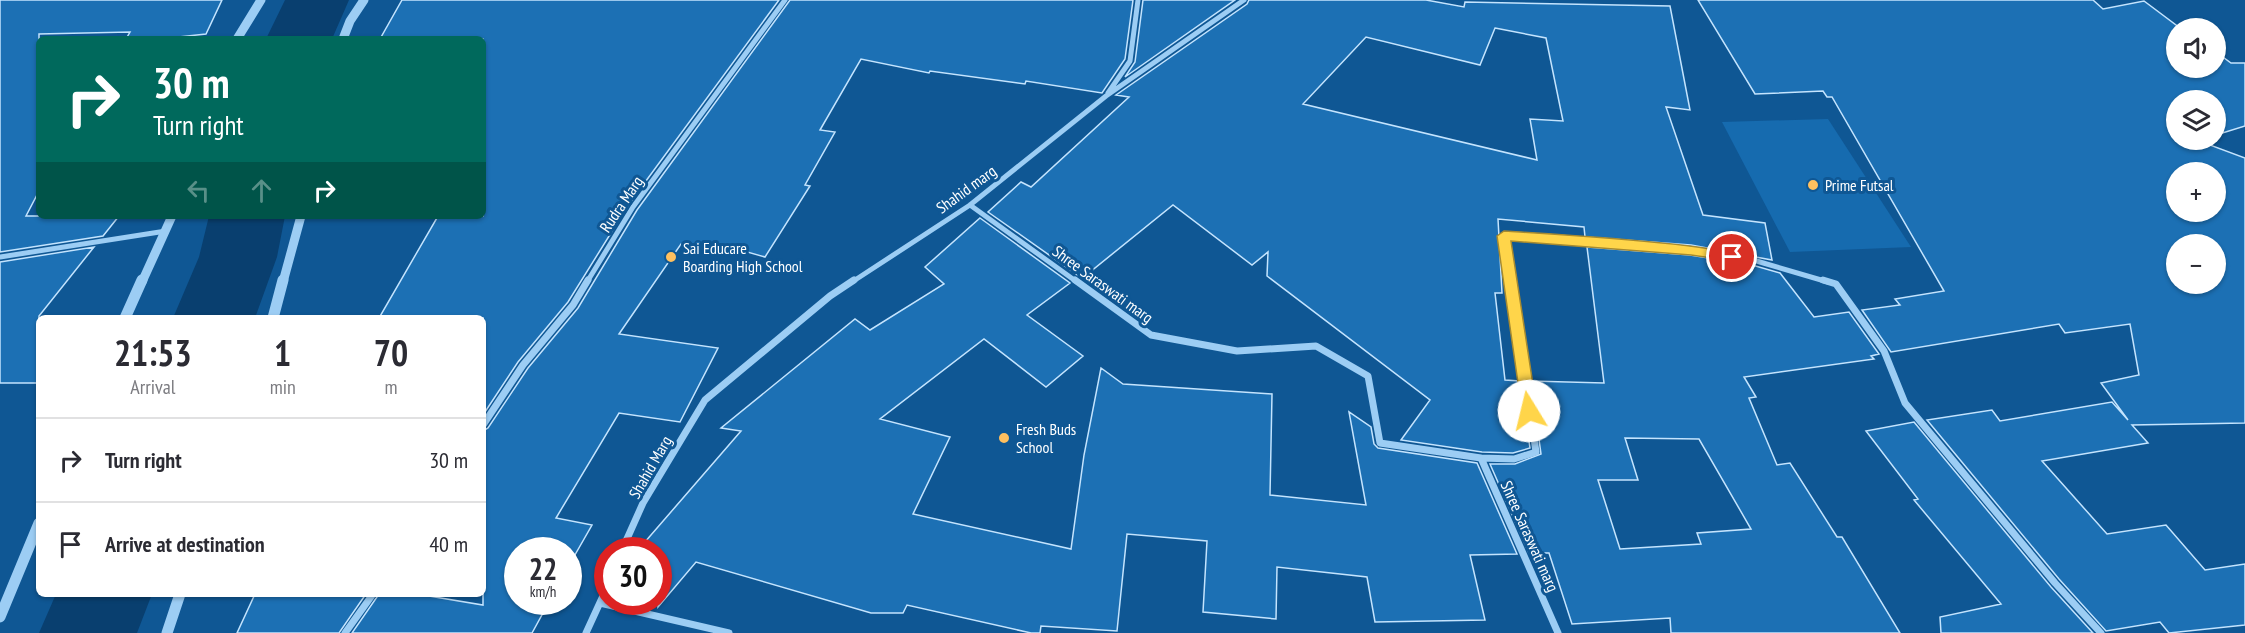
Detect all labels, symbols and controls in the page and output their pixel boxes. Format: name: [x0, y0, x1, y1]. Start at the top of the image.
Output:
map controls: [2166, 18, 2226, 294]
button: sound: [2166, 18, 2226, 78]
text: 30 m: [153, 55, 230, 110]
icon: right: [54, 60, 132, 138]
button: layers: [2166, 90, 2226, 150]
text: Turn right: [153, 108, 244, 142]
street label: Shahid marg: [932, 161, 1000, 217]
button: +: [2166, 162, 2226, 222]
street label: Rudra Marg: [595, 172, 647, 236]
icon: left: [182, 174, 215, 207]
icon: ahead: [245, 174, 278, 207]
icon: right: [308, 174, 341, 207]
place label: Prime Futsal: [1825, 175, 1894, 195]
marker: Prime Futsal: [1806, 178, 1820, 192]
pin: [1706, 231, 1757, 282]
button: −: [2166, 234, 2226, 294]
place label: Sai Educare Boarding High School: [683, 238, 803, 276]
icon: arrive: [1715, 240, 1748, 273]
street label: Shree Saraswati marg: [1049, 241, 1157, 327]
marker: Sai Educare Boarding High School: [664, 250, 678, 264]
text: 21:53: [114, 329, 192, 376]
text: 1: [274, 329, 291, 376]
text: 70: [374, 329, 408, 376]
text: Arrival: [130, 374, 175, 400]
text: min: [270, 374, 296, 400]
text: m: [384, 374, 397, 400]
position arrow: [1497, 379, 1561, 443]
place label: Fresh Buds School: [1016, 419, 1076, 457]
marker: Fresh Buds School: [997, 431, 1011, 445]
street label: Shahid Marg: [624, 432, 676, 502]
icon: right: [54, 444, 87, 477]
text: Turn right: [105, 446, 182, 474]
text: 30 m: [429, 446, 468, 474]
street label: Shree Saraswati marg: [1497, 477, 1563, 595]
icon: arrive: [54, 528, 87, 561]
text: Arrive at destination: [105, 530, 265, 558]
text: 40 m: [429, 530, 468, 558]
speed limit sign: 30: [594, 537, 672, 615]
text: 22: [529, 549, 557, 588]
text: km/h: [530, 582, 556, 601]

